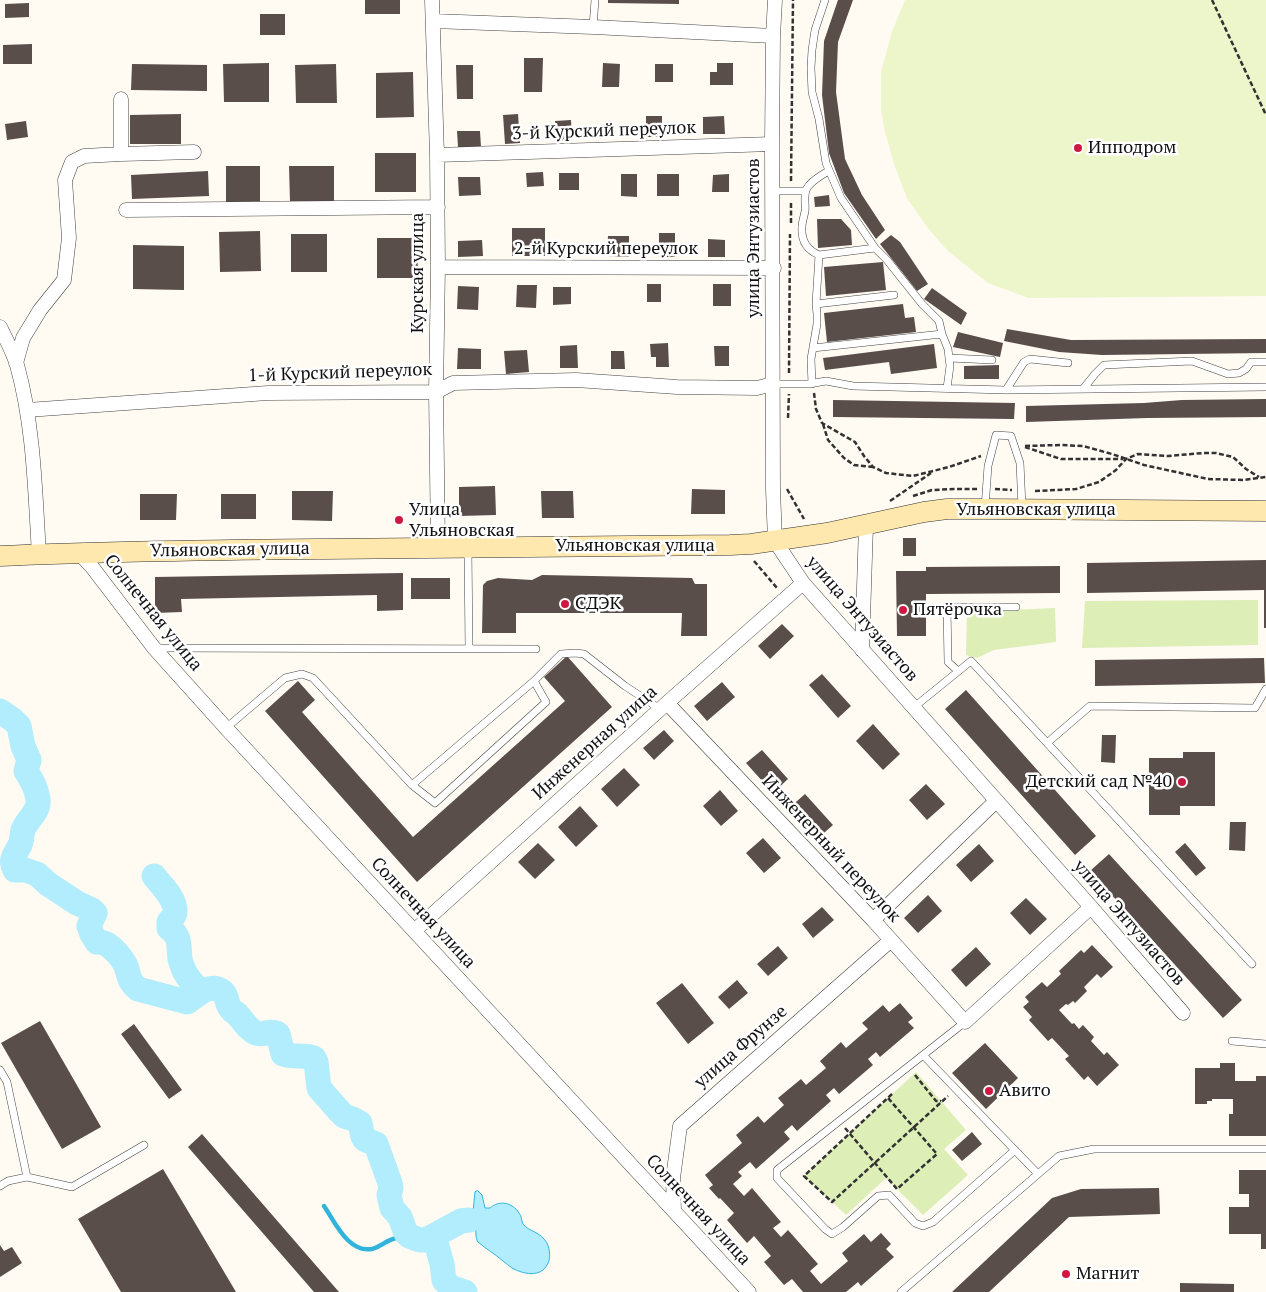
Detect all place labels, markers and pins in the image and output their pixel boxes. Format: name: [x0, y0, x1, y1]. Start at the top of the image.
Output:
place label: Ипподром: [1088, 137, 1176, 159]
marker: Ипподром: [1072, 142, 1084, 154]
place label: Улица Ульяновская: [409, 499, 514, 542]
marker: Улица Ульяновская: [393, 514, 405, 526]
place label: СДЭК: [575, 593, 621, 615]
marker: СДЭК: [559, 598, 571, 610]
place label: Пятёрочка: [913, 599, 1002, 621]
marker: Пятёрочка: [897, 604, 909, 616]
place label: Детский сад №40: [1026, 771, 1172, 793]
marker: Детский сад №40: [1176, 776, 1188, 788]
place label: Авито: [999, 1080, 1051, 1102]
marker: Авито: [983, 1085, 995, 1097]
place label: Магнит: [1076, 1263, 1139, 1285]
marker: Магнит: [1060, 1268, 1072, 1280]

